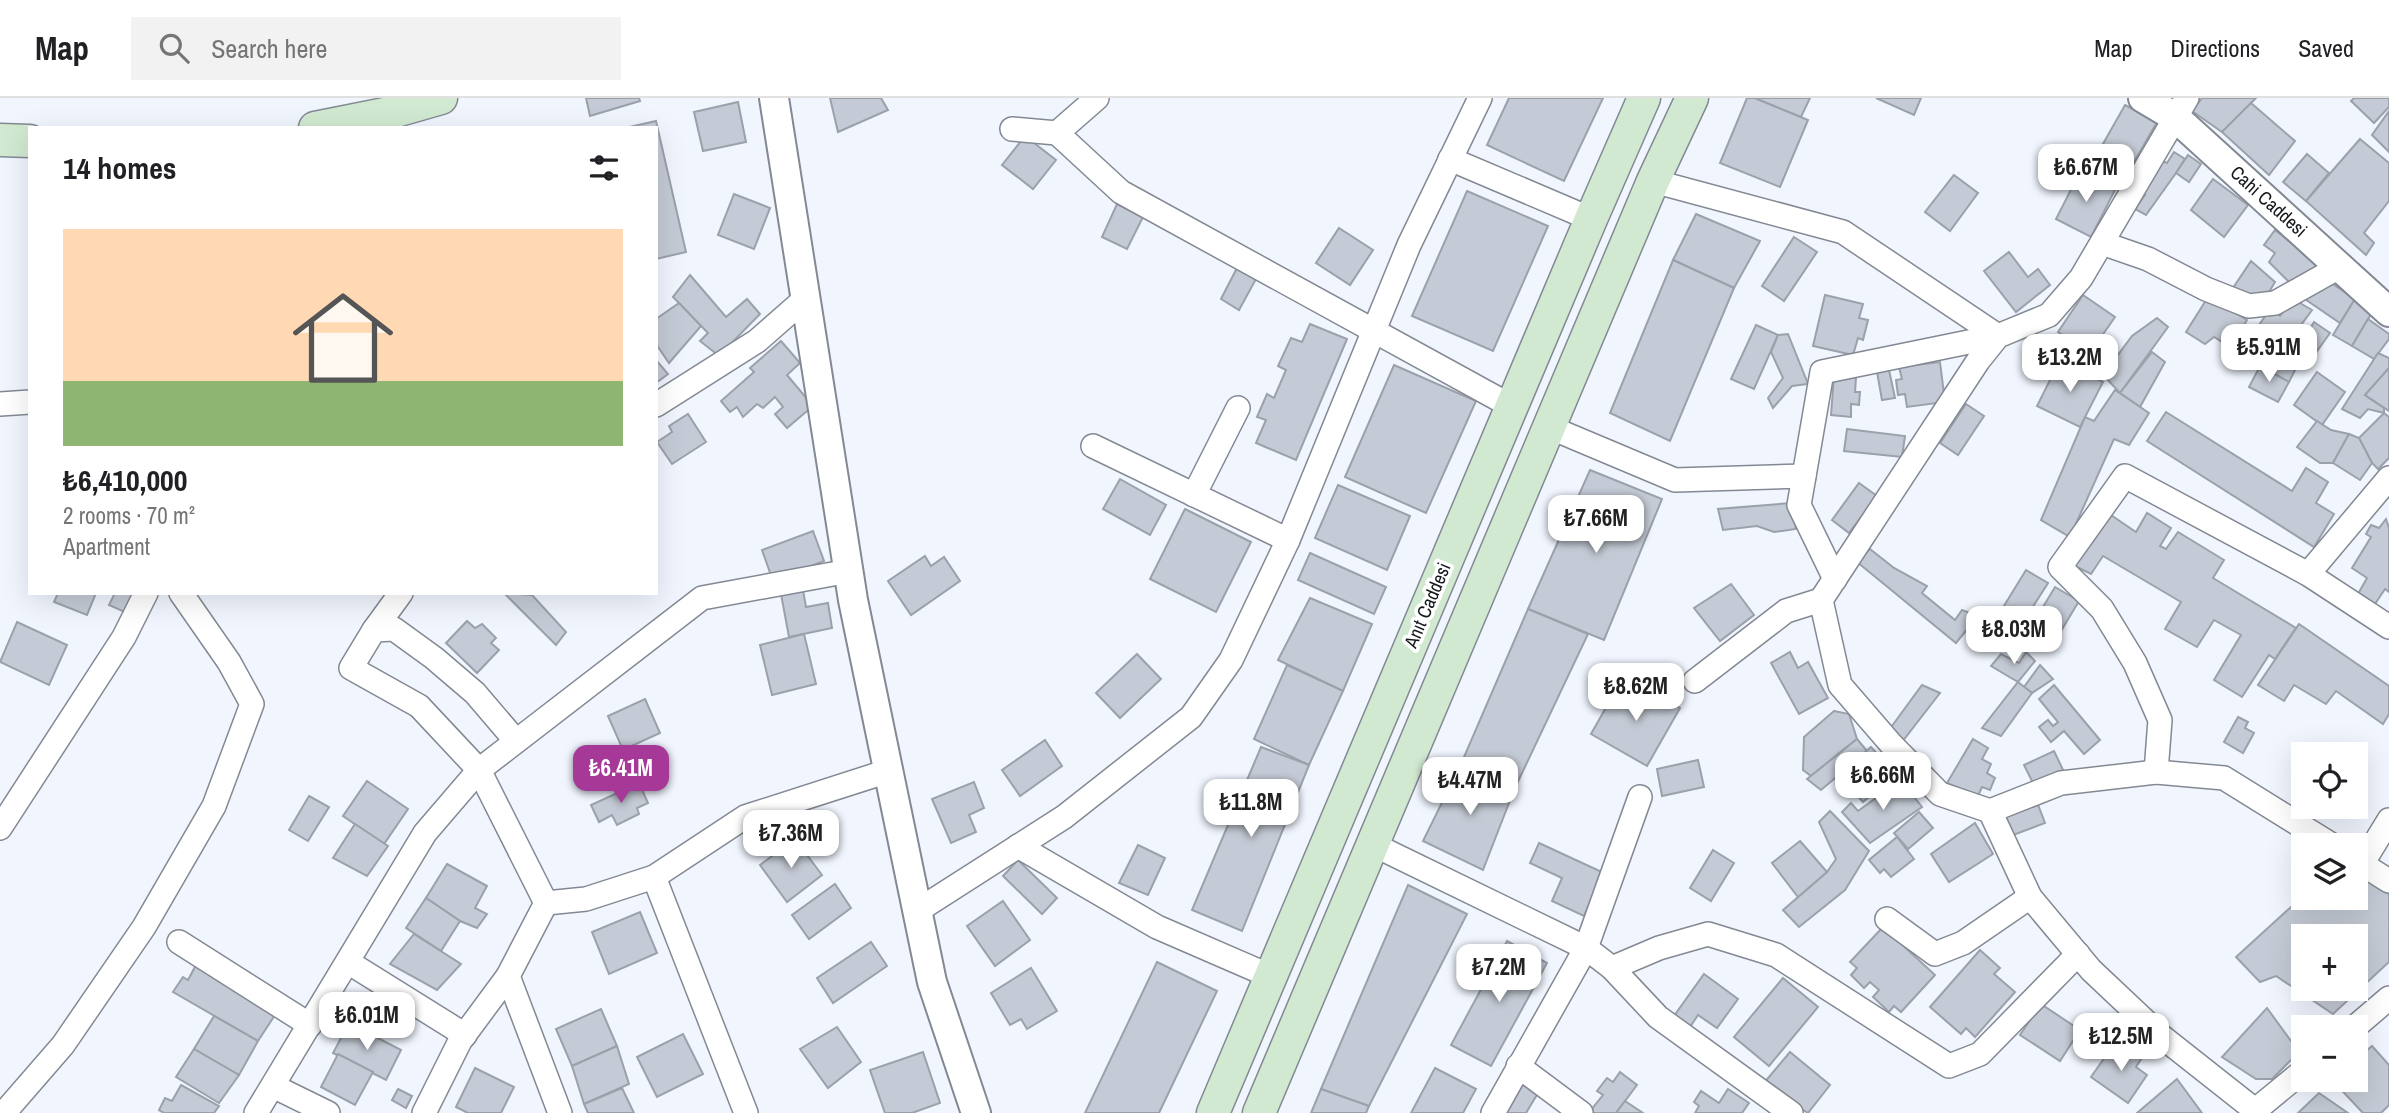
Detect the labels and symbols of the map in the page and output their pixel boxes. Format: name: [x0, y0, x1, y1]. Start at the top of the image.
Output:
pin: ₺6.67M: [2029, 144, 2143, 204]
street label: Cahi Caddesi: [2225, 159, 2313, 243]
pin: ₺5.91M: [2212, 324, 2326, 384]
pin: ₺13.2M: [2013, 334, 2127, 394]
pin: ₺7.66M: [1539, 496, 1653, 555]
street label: Anıt Caddesi: [1397, 558, 1457, 652]
pin: ₺8.03M: [1957, 606, 2071, 666]
pin: ₺8.62M: [1579, 664, 1693, 723]
pin: ₺6.41M: [564, 746, 678, 805]
pin: ₺6.66M: [1826, 752, 1940, 812]
pin: ₺4.47M: [1413, 758, 1527, 817]
pin: ₺11.8M: [1194, 780, 1308, 839]
pin: ₺7.36M: [734, 810, 848, 870]
pin: ₺7.2M: [1450, 944, 1548, 1004]
pin: ₺6.01M: [310, 992, 424, 1052]
pin: ₺12.5M: [2064, 1014, 2178, 1073]

